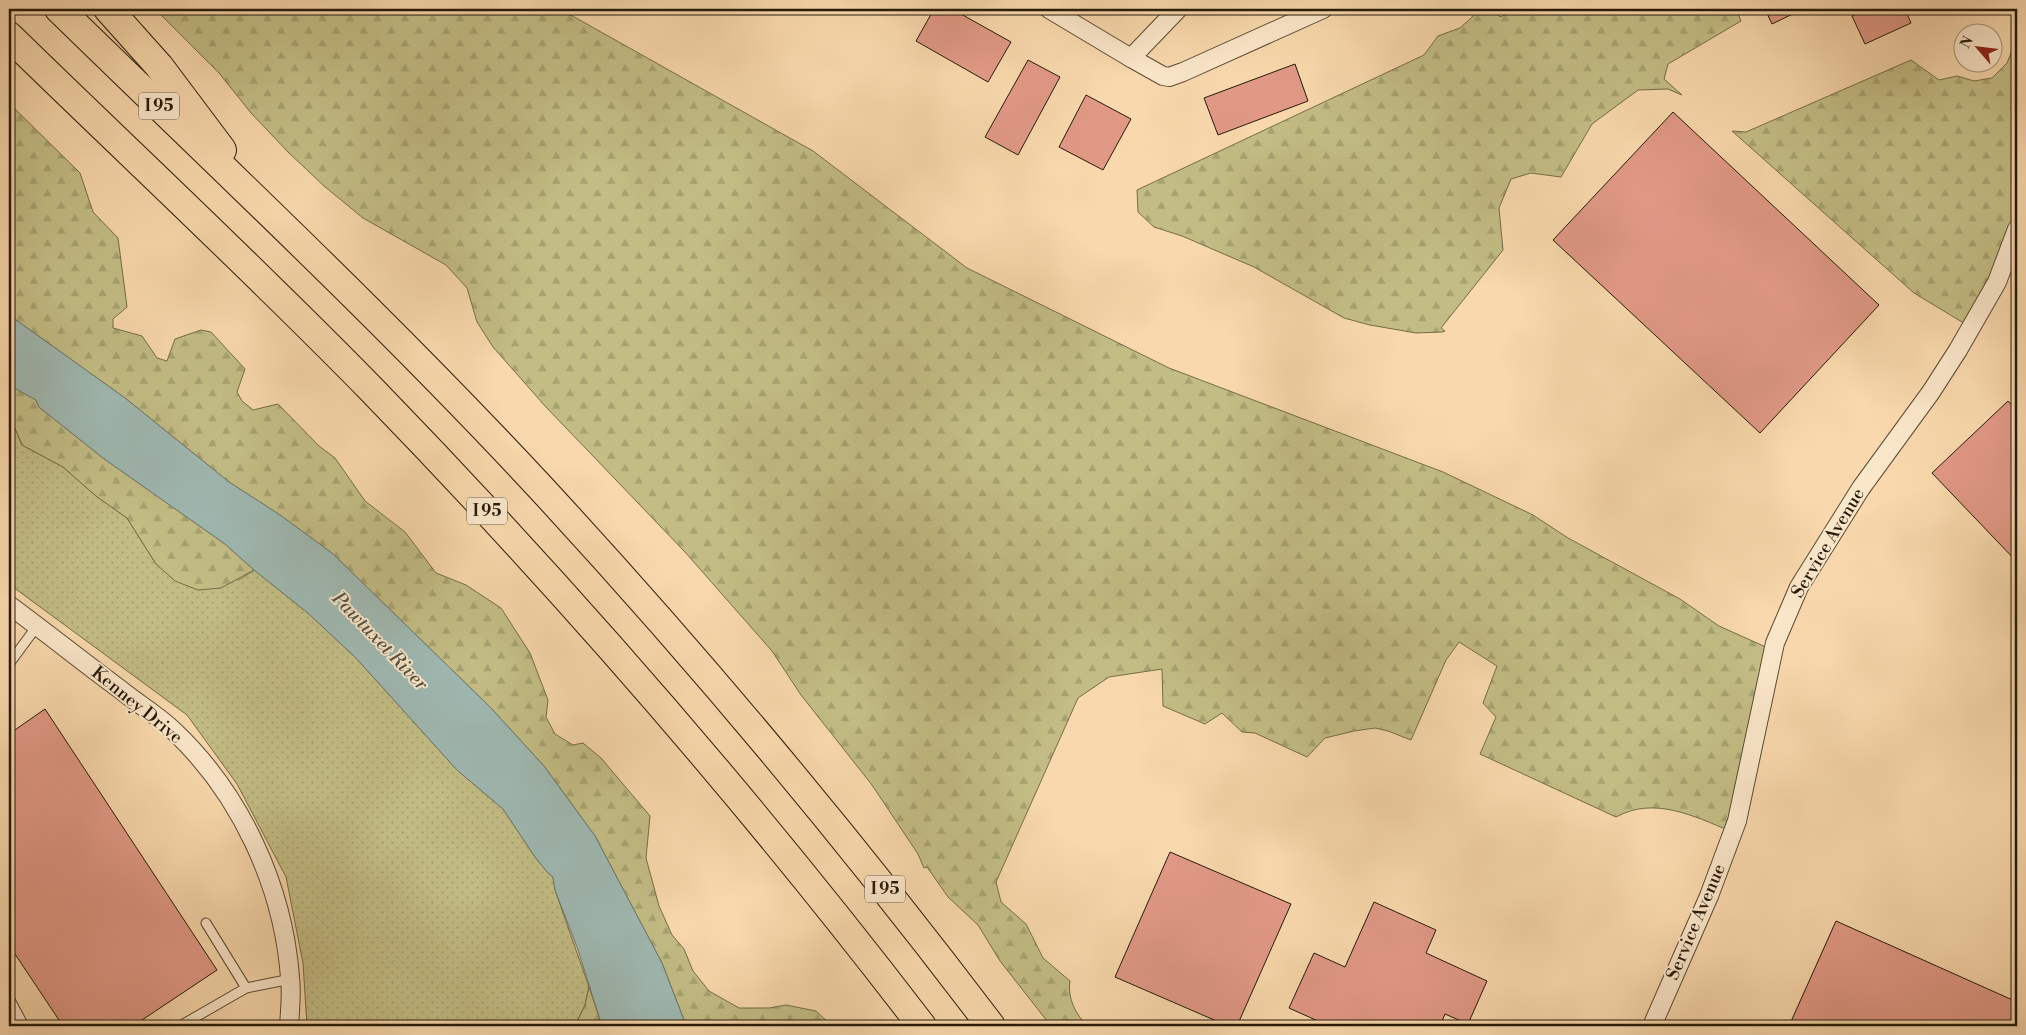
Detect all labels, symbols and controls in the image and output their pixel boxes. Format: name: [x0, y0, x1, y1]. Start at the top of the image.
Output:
north arrow: [1954, 22, 2004, 72]
text: N: [1957, 33, 1978, 51]
road number: I 95: [139, 92, 179, 120]
street label: Service Avenue: [1786, 484, 1870, 602]
road number: I 95: [467, 498, 507, 524]
water label: Pawtuxet River: [326, 586, 434, 696]
street label: Kenney Drive: [87, 661, 187, 749]
street label: Service Avenue: [1661, 860, 1731, 984]
road number: I 95: [865, 876, 905, 902]

